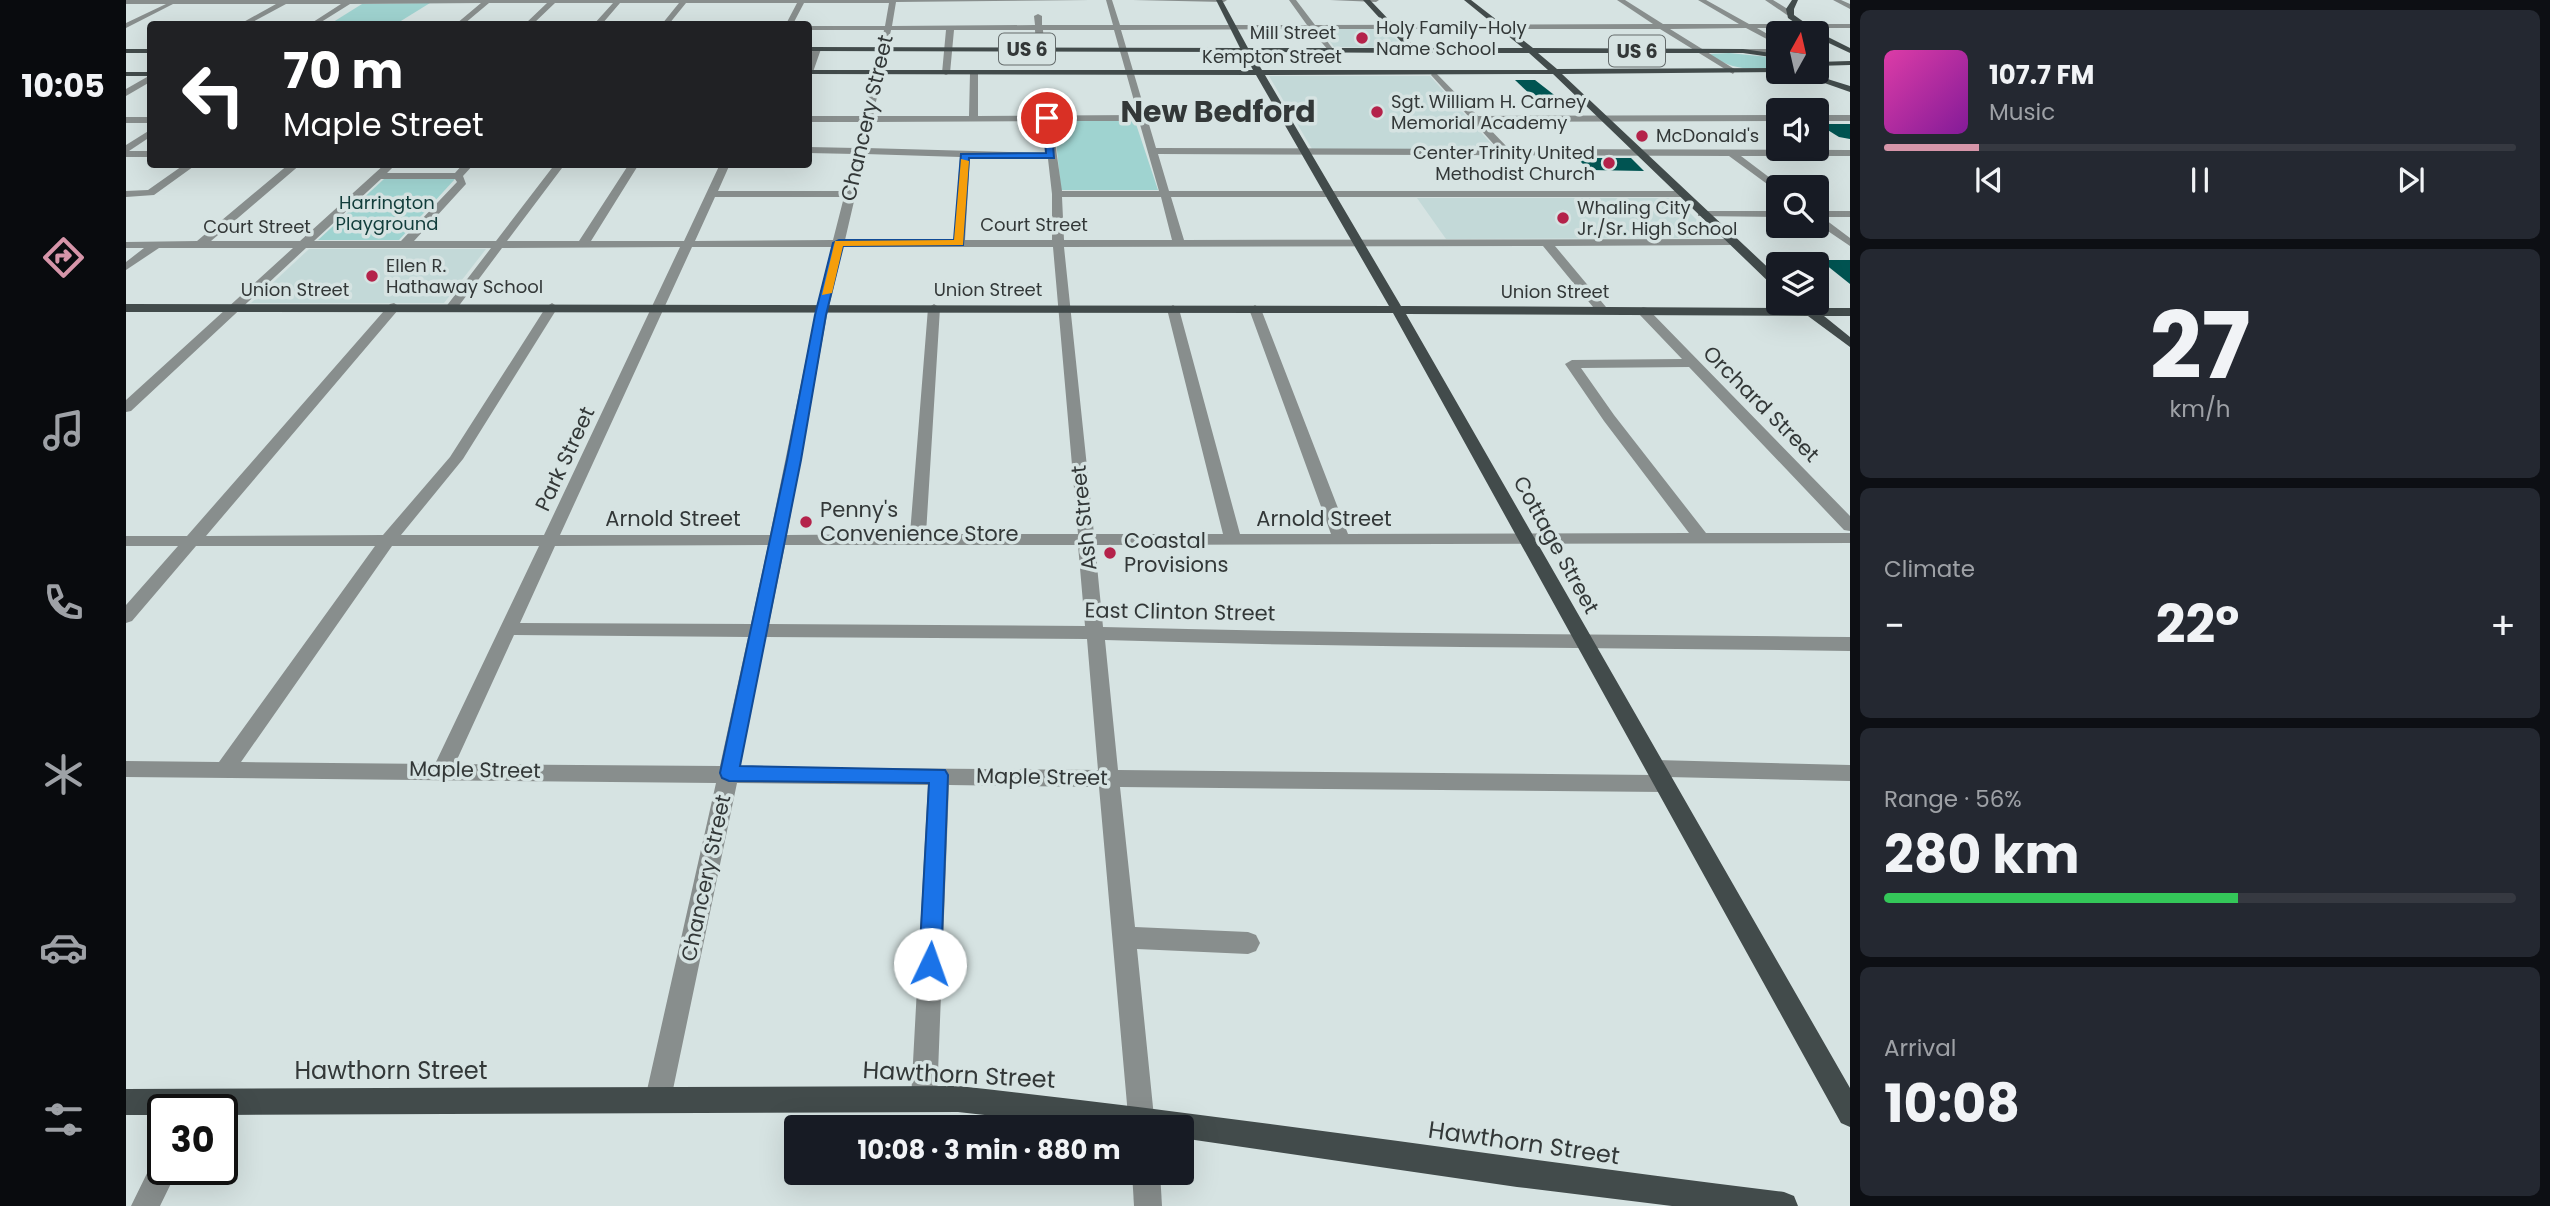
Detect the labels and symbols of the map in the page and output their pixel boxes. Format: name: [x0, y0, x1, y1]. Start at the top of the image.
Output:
place label: Holy Family-Holy Name School: [1376, 15, 1527, 61]
street label: Mill Street: [1250, 20, 1336, 45]
north arrow: [1766, 21, 1829, 84]
marker: Holy Family-Holy Name School: [1354, 30, 1370, 46]
street label: Chancery Street: [833, 32, 900, 204]
road number: US 6: [999, 34, 1055, 64]
road number: US 6: [1609, 36, 1665, 66]
street label: Kempton Street: [1202, 44, 1342, 69]
pin: [1017, 88, 1077, 148]
place label: Sgt. William H. Carney Memorial Academy: [1391, 89, 1586, 135]
district label: New Bedford: [1120, 90, 1316, 133]
marker: Sgt. William H. Carney Memorial Academy: [1369, 104, 1385, 120]
place label: McDonald's: [1656, 123, 1759, 148]
marker: McDonald's: [1634, 128, 1650, 144]
place label: Center Trinity United Methodist Church: [1413, 140, 1595, 186]
marker: Center Trinity United Methodist Church: [1601, 155, 1617, 171]
park label: Harrington Playground: [336, 190, 438, 236]
place label: Whaling City Jr./Sr. High School: [1577, 195, 1737, 241]
marker: Whaling City Jr./Sr. High School: [1555, 210, 1571, 226]
street label: Court Street: [980, 212, 1088, 237]
street label: Court Street: [203, 214, 311, 239]
place label: Ellen R. Hathaway School: [386, 253, 543, 299]
marker: Ellen R. Hathaway School: [364, 268, 380, 284]
street label: Union Street: [241, 277, 349, 302]
street label: Union Street: [934, 277, 1042, 302]
street label: Union Street: [1501, 279, 1609, 304]
street label: Orchard Street: [1697, 339, 1826, 468]
street label: Park Street: [528, 402, 601, 516]
street label: Ash Street: [1064, 464, 1103, 572]
street label: Cottage Street: [1507, 471, 1606, 619]
place label: Penny's Convenience Store: [820, 495, 1019, 548]
street label: Arnold Street: [605, 504, 741, 533]
street label: Arnold Street: [1256, 504, 1392, 533]
marker: Penny's Convenience Store: [798, 514, 814, 530]
place label: Coastal Provisions: [1124, 526, 1228, 579]
marker: Coastal Provisions: [1102, 545, 1118, 561]
street label: East Clinton Street: [1084, 595, 1276, 628]
street label: Maple Street: [409, 754, 541, 785]
street label: Maple Street: [976, 761, 1108, 792]
street label: Chancery Street: [674, 792, 737, 964]
position arrow: [893, 927, 967, 1001]
street label: Hawthorn Street: [862, 1053, 1056, 1096]
street label: Hawthorn Street: [295, 1054, 487, 1087]
speed limit sign: 30: [147, 1094, 238, 1185]
street label: Hawthorn Street: [1426, 1113, 1622, 1172]

